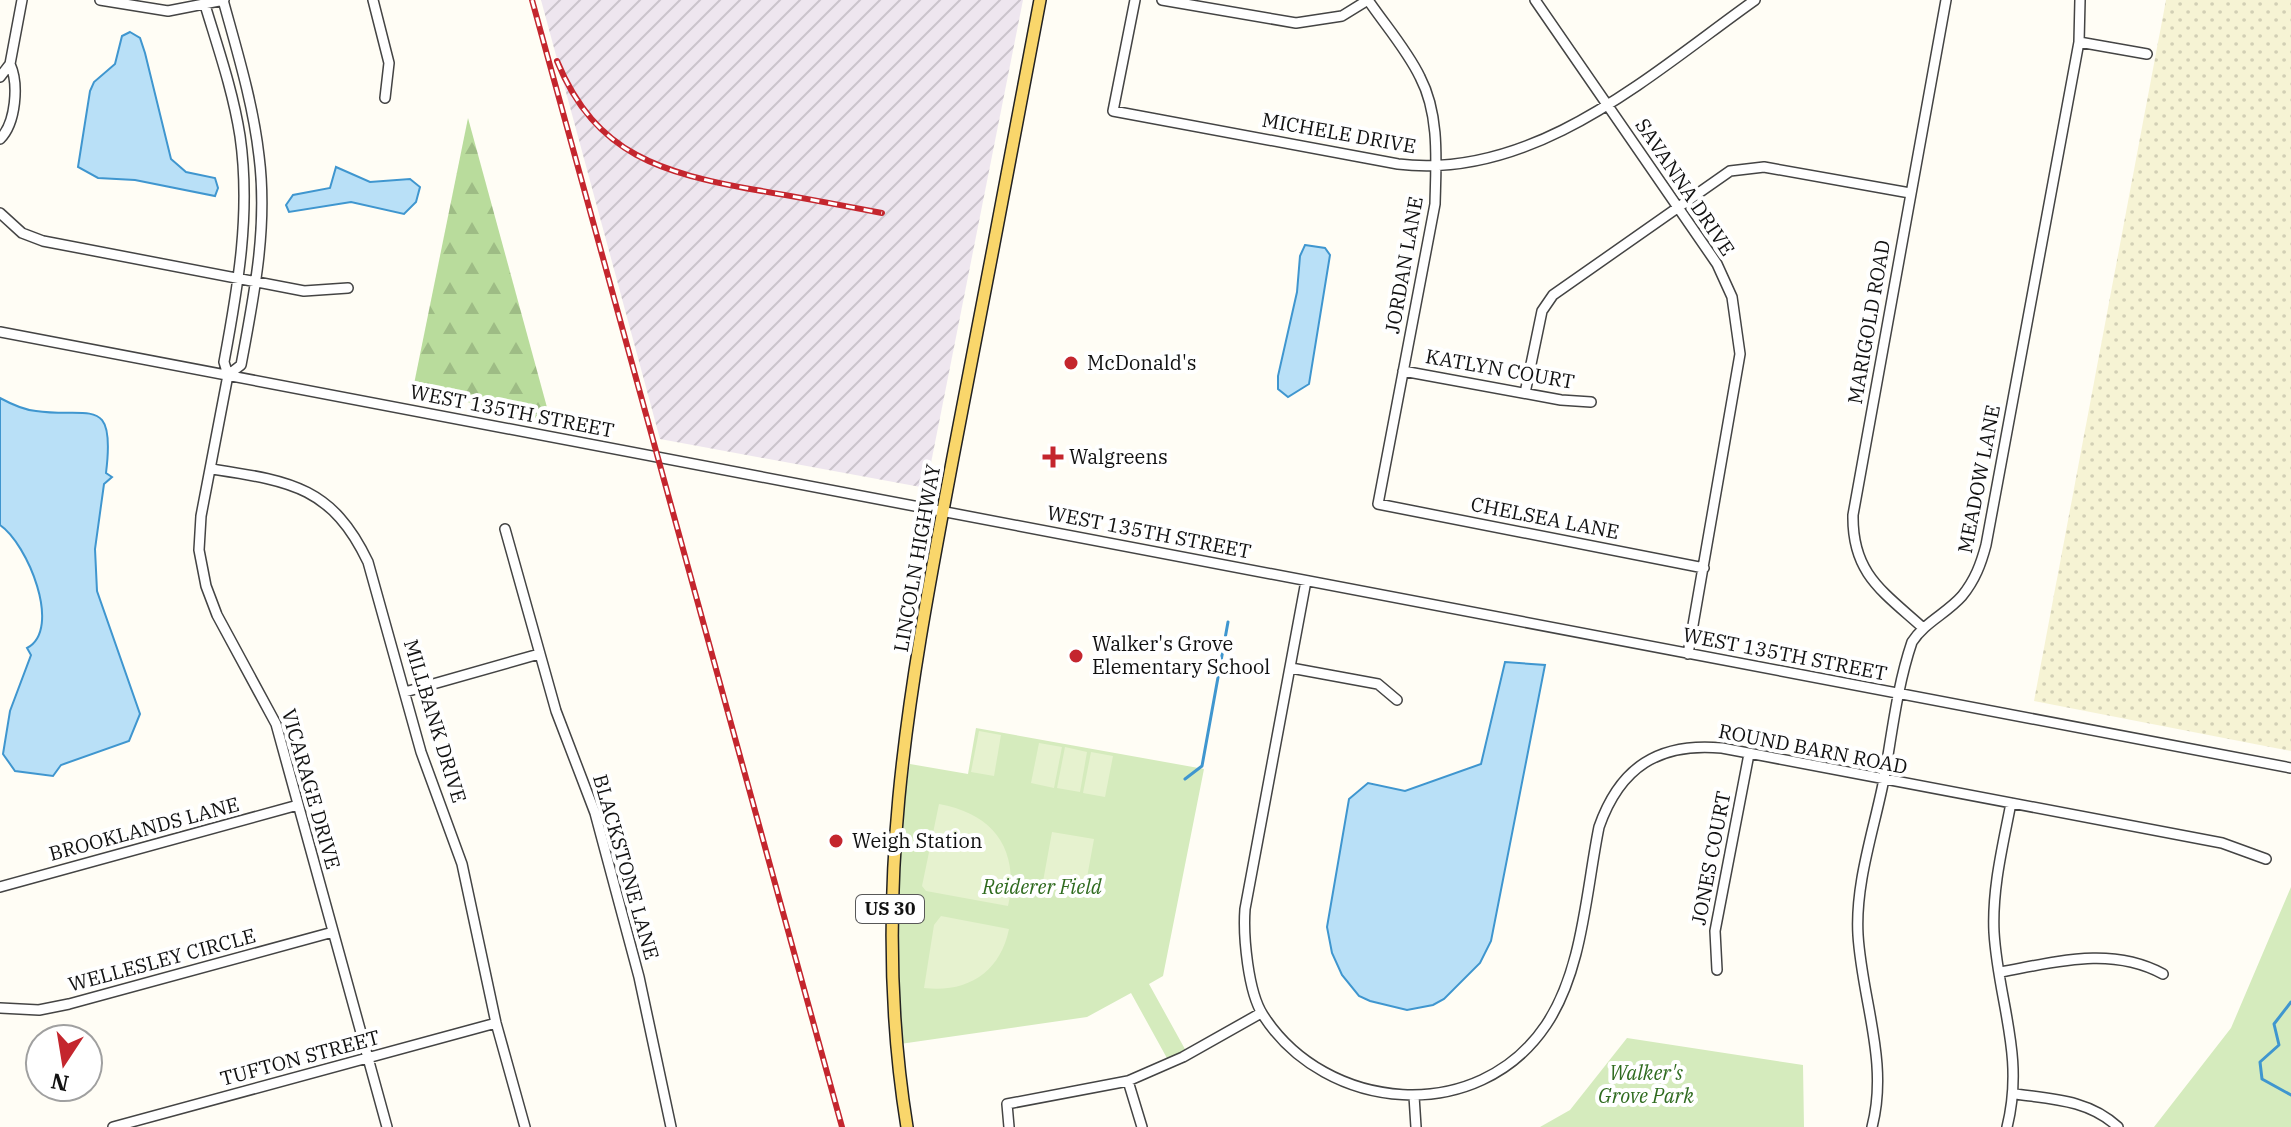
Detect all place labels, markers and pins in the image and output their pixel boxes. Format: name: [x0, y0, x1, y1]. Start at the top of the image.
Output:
place label: McDonald's: [1087, 349, 1197, 376]
marker: McDonald's: [1062, 354, 1080, 372]
place label: Walgreens: [1069, 443, 1168, 470]
marker: Walgreens: [1044, 448, 1062, 466]
place label: Walker's Grove Elementary School: [1092, 630, 1270, 680]
marker: Walker's Grove Elementary School: [1067, 647, 1085, 665]
place label: Weigh Station: [852, 827, 983, 854]
marker: Weigh Station: [827, 832, 845, 850]

